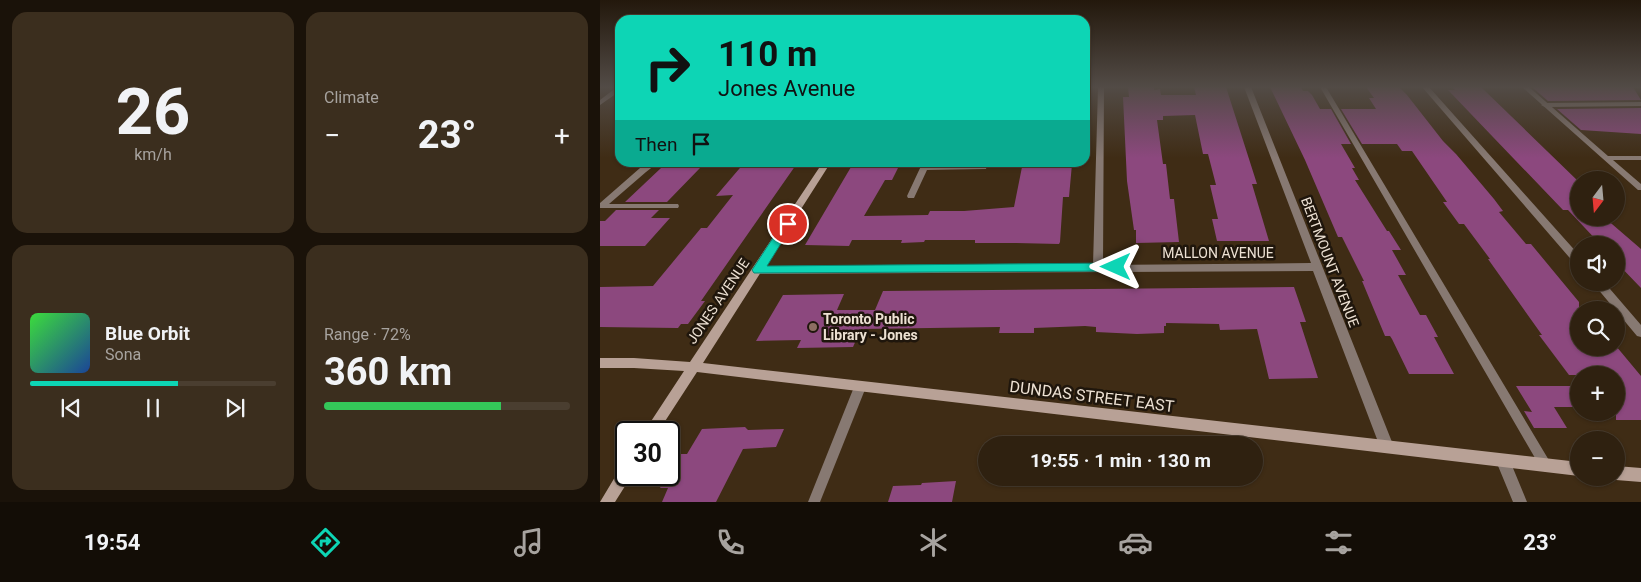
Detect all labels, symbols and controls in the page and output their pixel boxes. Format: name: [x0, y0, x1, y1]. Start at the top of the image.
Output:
text: 110 m: [718, 34, 817, 75]
icon: right: [635, 35, 700, 100]
text: 26: [116, 74, 190, 150]
text: Jones Avenue: [718, 76, 855, 101]
text: Climate: [324, 88, 379, 107]
text: 23°: [418, 113, 476, 157]
text: −: [324, 119, 340, 152]
text: +: [554, 119, 570, 152]
icon: arrive: [687, 130, 715, 158]
text: Then: [635, 133, 677, 156]
text: km/h: [134, 145, 172, 164]
north arrow: [1570, 171, 1625, 226]
map controls: [1570, 171, 1625, 486]
street label: BERTMOUNT AVENUE: [1298, 195, 1362, 329]
pin: [767, 203, 809, 245]
icon: arrive: [774, 210, 802, 238]
button: sound: [1570, 236, 1625, 291]
position arrow: [1089, 240, 1141, 292]
street label: MALLON AVENUE: [1162, 245, 1274, 261]
street label: JONES AVENUE: [684, 255, 752, 347]
button: search: [1570, 301, 1625, 356]
place label: Toronto Public Library - Jones: [823, 311, 918, 343]
marker: Toronto Public Library - Jones: [807, 321, 819, 333]
text: Blue Orbit: [105, 322, 190, 345]
text: Range · 72%: [324, 325, 411, 344]
text: Sona: [105, 345, 141, 364]
text: 360 km: [324, 350, 452, 394]
button: +: [1570, 366, 1625, 421]
street label: DUNDAS STREET EAST: [1009, 377, 1176, 416]
icon: previous: [57, 394, 85, 422]
icon: pause: [139, 394, 167, 422]
icon: next: [221, 394, 249, 422]
speed limit sign: 30: [615, 421, 680, 486]
button: −: [1570, 431, 1625, 486]
text: 19:55 · 1 min · 130 m: [1030, 449, 1211, 472]
icon: directions: [308, 525, 343, 560]
icon: music: [511, 525, 546, 560]
icon: phone: [713, 525, 748, 560]
icon: climate: [916, 525, 951, 560]
icon: car: [1118, 525, 1153, 560]
icon: filters: [1321, 525, 1356, 560]
text: 19:54: [84, 530, 140, 555]
text: 23°: [1523, 530, 1557, 555]

